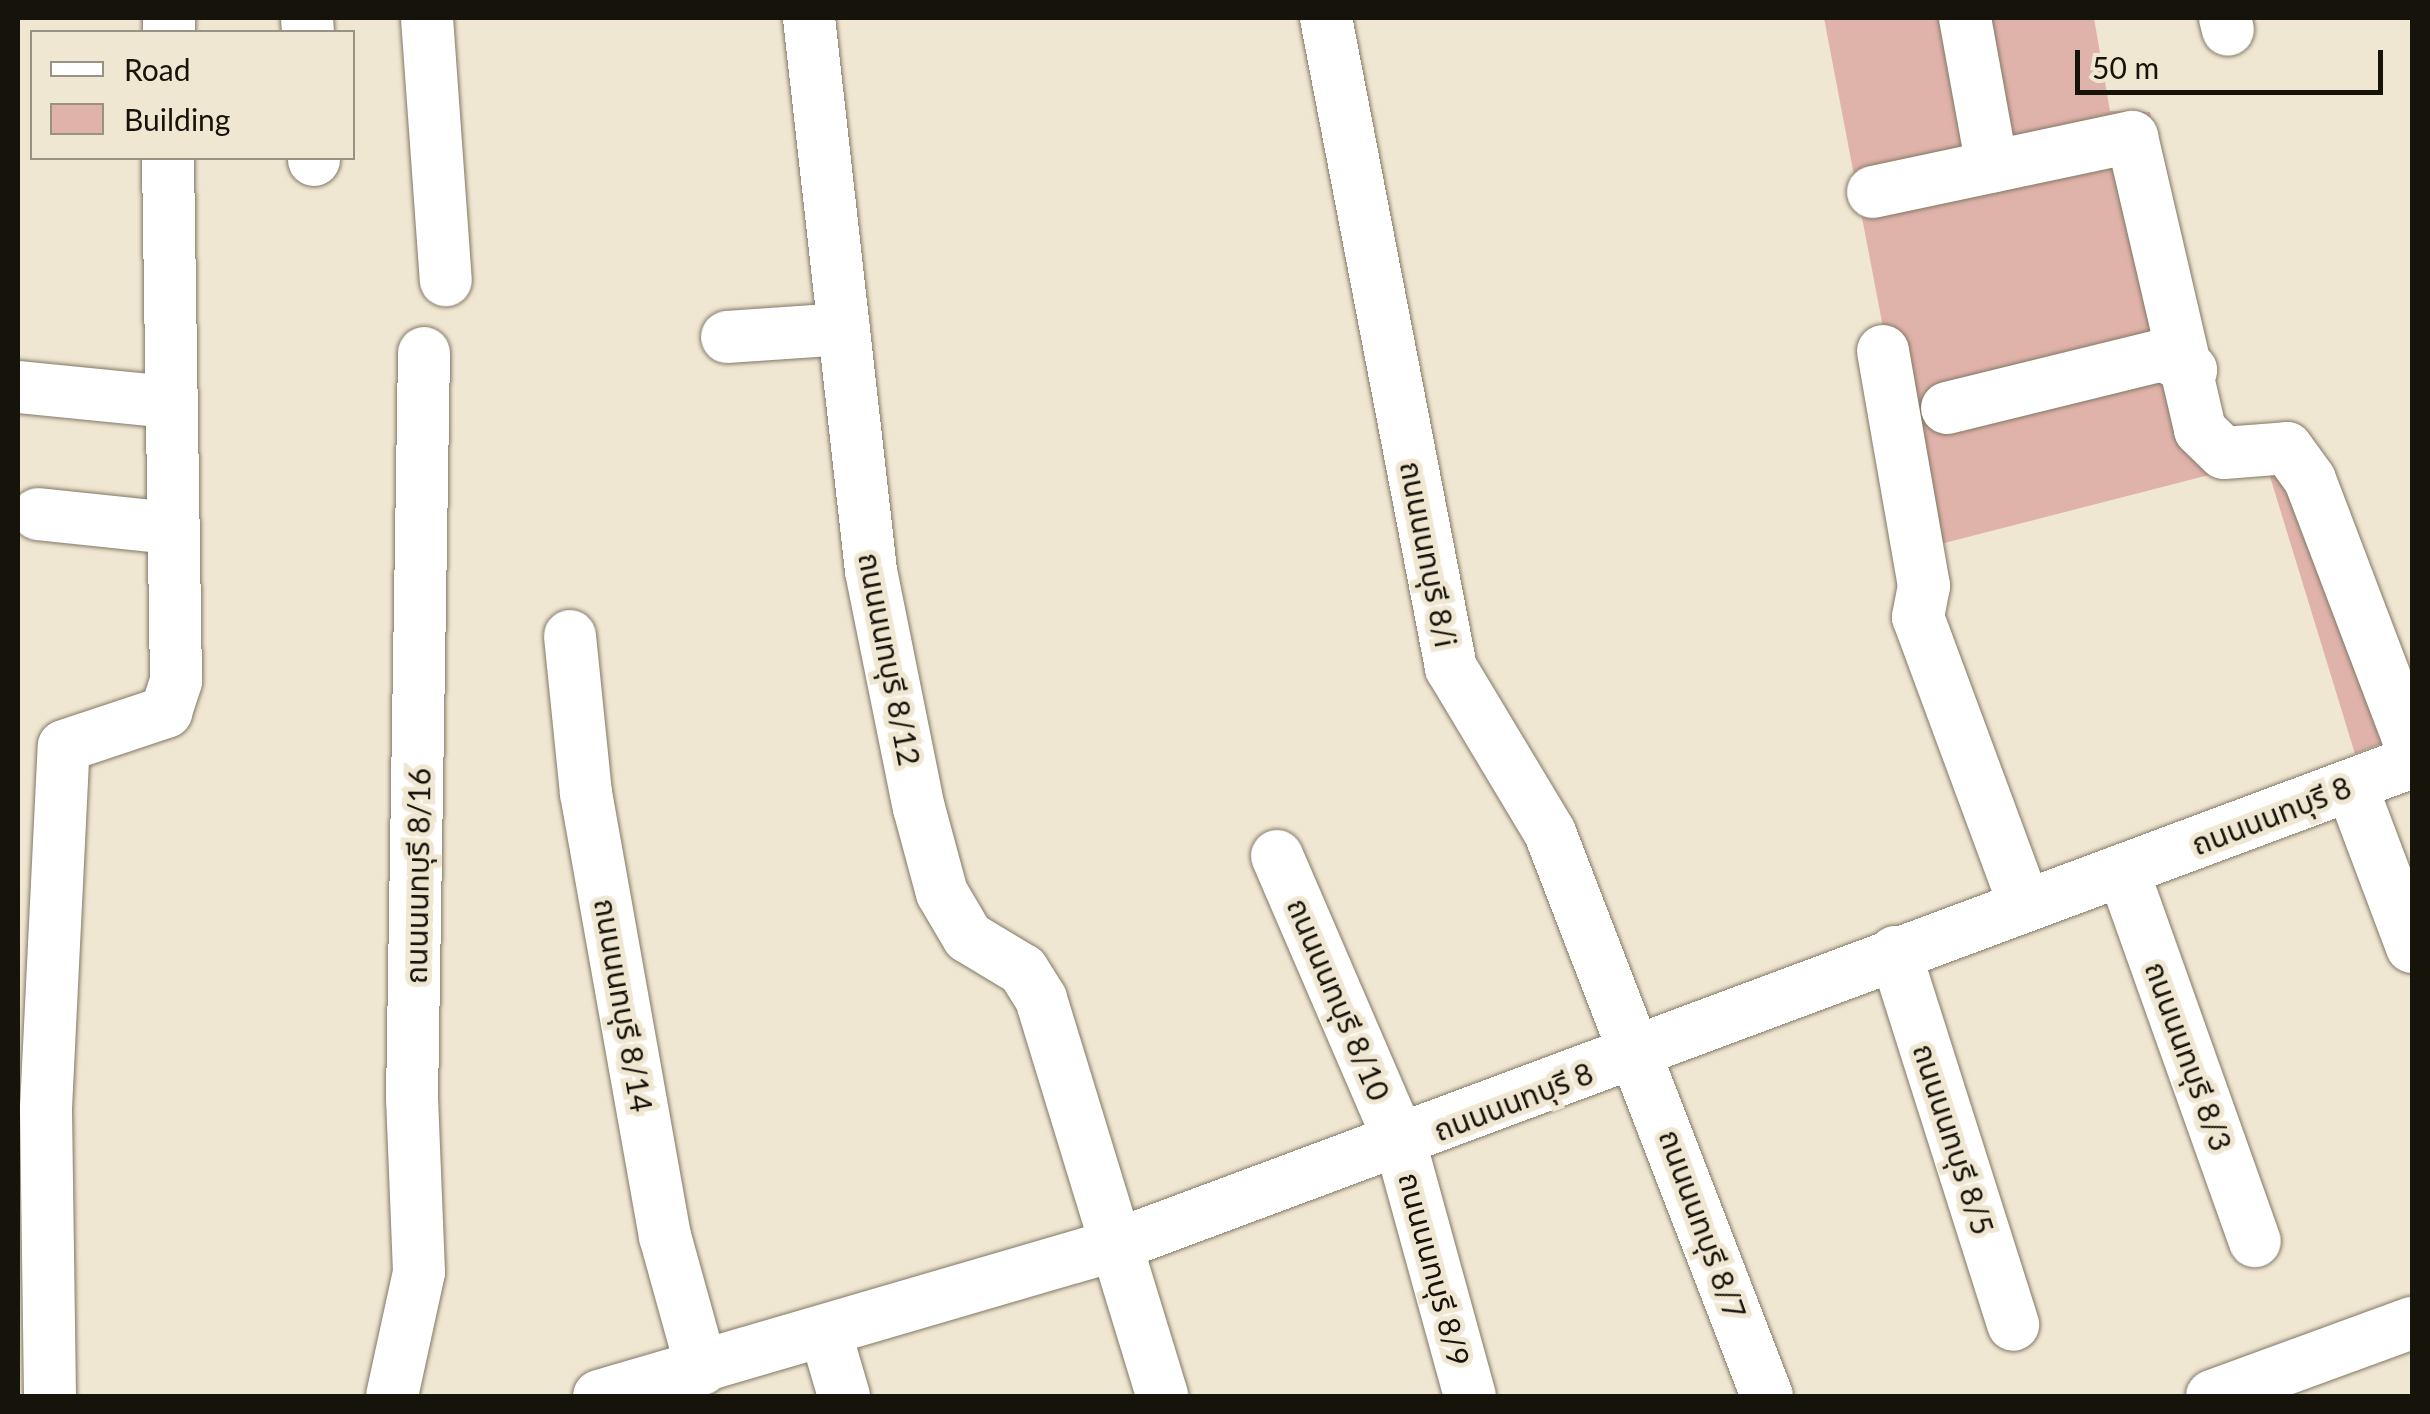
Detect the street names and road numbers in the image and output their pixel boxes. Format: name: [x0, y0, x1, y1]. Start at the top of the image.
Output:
street label: ถนนนนทบุรี 8/i: [1393, 458, 1465, 650]
street label: ถนนนนทบุรี 8/12: [852, 550, 928, 768]
street label: ถนนนนทบุรี 8/16: [397, 768, 437, 984]
street label: ถนนนนทบุรี 8: [2186, 768, 2356, 862]
street label: ถนนนนทบุรี 8/10: [1280, 893, 1398, 1105]
street label: ถนนนนทบุรี 8/14: [588, 895, 660, 1115]
street label: ถนนนนทบุรี 8/3: [2138, 956, 2240, 1156]
street label: ถนนนนทบุรี 8/5: [1906, 1039, 2002, 1239]
street label: ถนนนนทบุรี 8: [1428, 1054, 1598, 1148]
street label: ถนนนนทบุรี 8/7: [1652, 1124, 1754, 1324]
street label: ถนนนนทบุรี 8/9: [1392, 1168, 1478, 1370]

